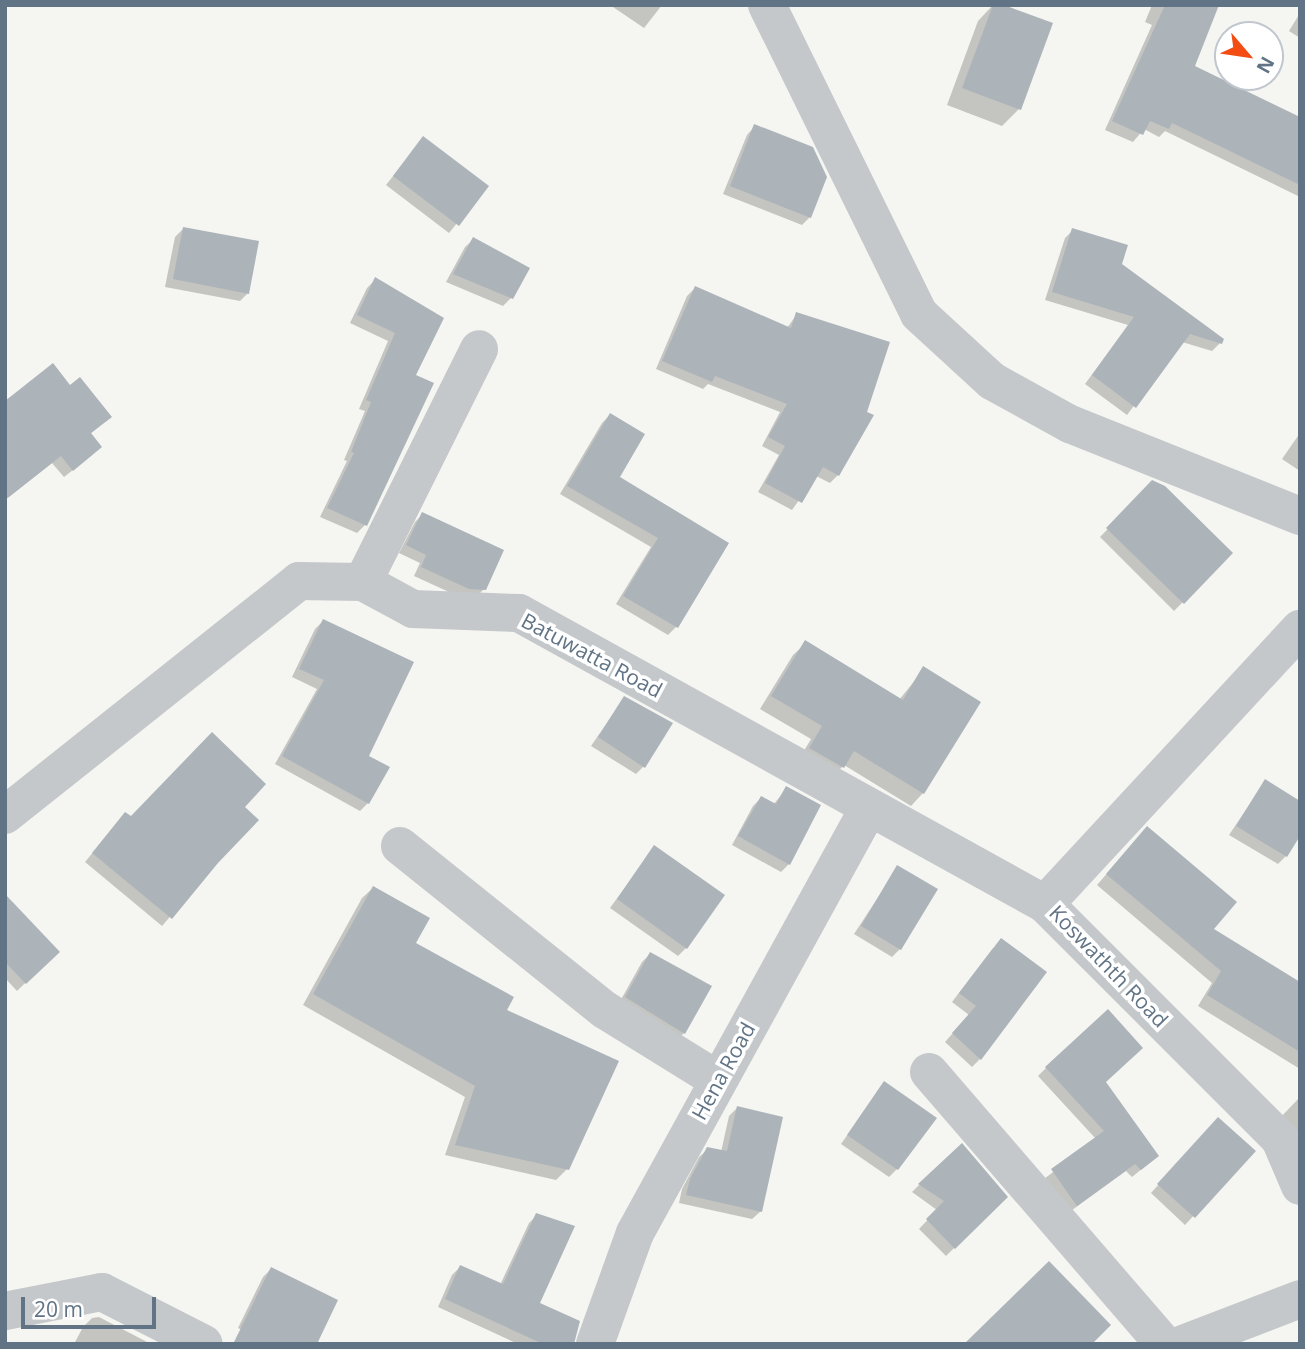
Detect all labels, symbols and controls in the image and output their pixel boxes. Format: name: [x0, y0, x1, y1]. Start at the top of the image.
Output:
north arrow: [1214, 21, 1284, 91]
text: N: [1251, 52, 1281, 78]
street label: Batuwatta Road: [517, 607, 667, 703]
street label: Koswathth Road: [1044, 900, 1174, 1032]
street label: Hena Road: [686, 1018, 760, 1124]
scale bar: [24, 1282, 159, 1326]
text: 20 m: [34, 1295, 83, 1323]

